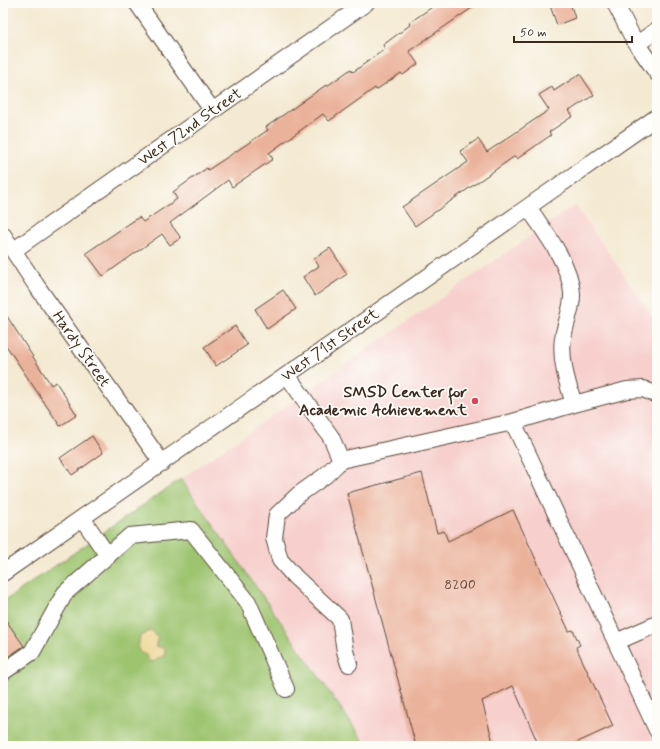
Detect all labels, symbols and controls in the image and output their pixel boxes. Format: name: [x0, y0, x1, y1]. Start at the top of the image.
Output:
scale bar: [514, 18, 632, 44]
text: 50 m: [520, 25, 547, 41]
street label: West 72nd Street: [134, 83, 246, 171]
street label: West 71st Street: [277, 303, 384, 387]
street label: Hardy Street: [47, 307, 115, 391]
place label: SMSD Center for Academic Achievement: [299, 382, 468, 421]
marker: SMSD Center for Academic Achievement: [470, 396, 480, 406]
house number: 8200: [444, 576, 476, 594]

